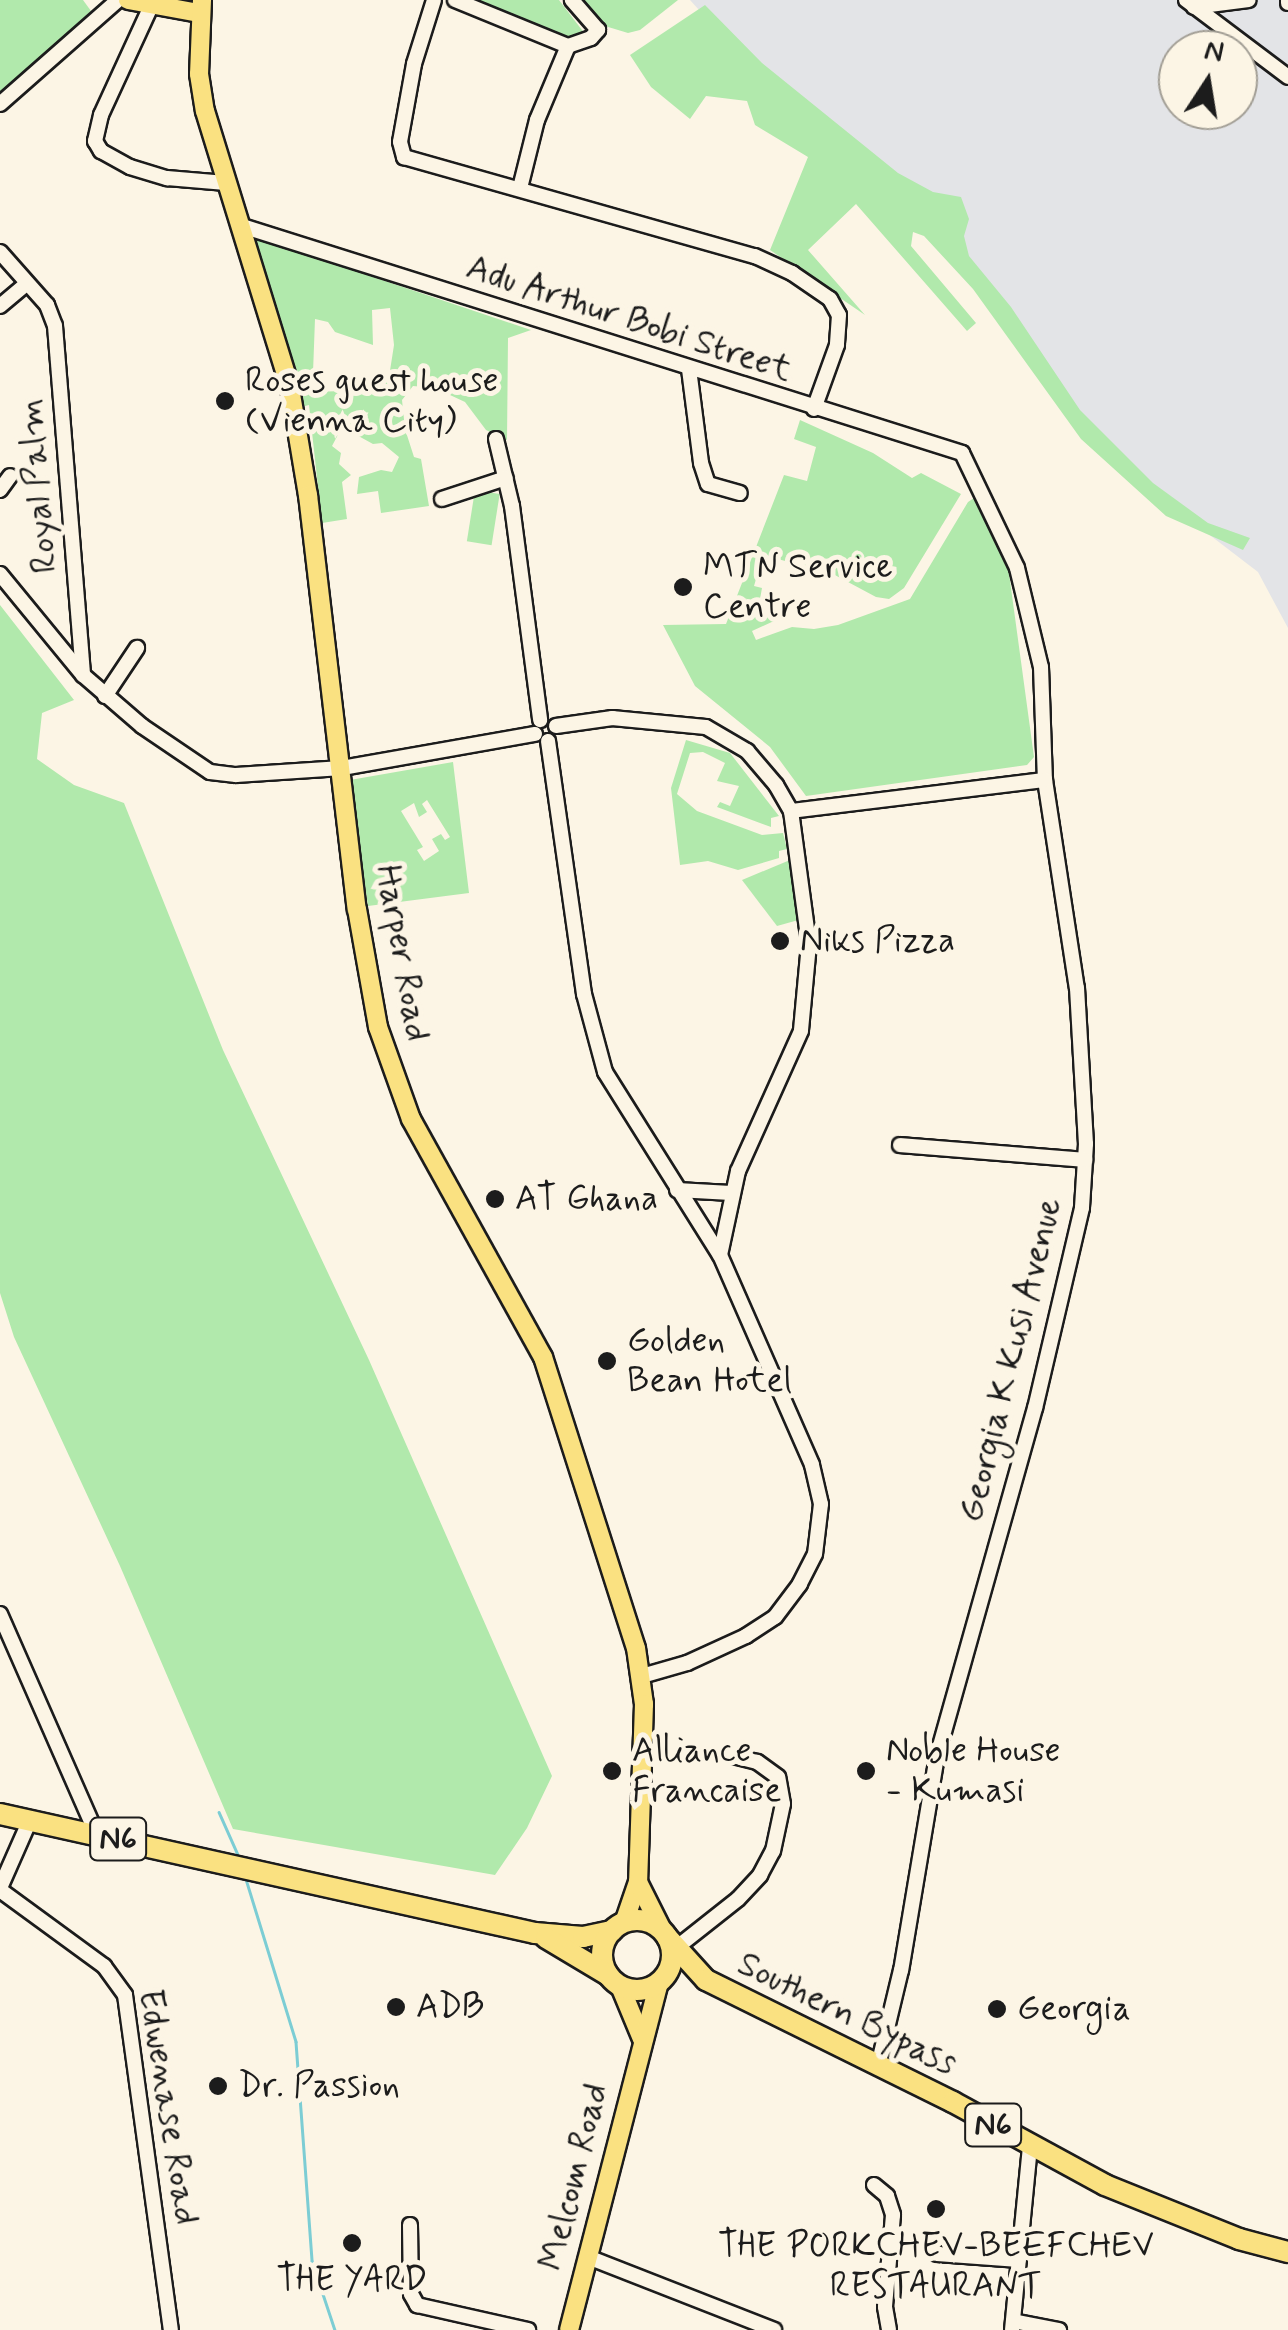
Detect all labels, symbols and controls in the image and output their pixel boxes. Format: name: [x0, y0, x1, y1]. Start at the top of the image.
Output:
north arrow: [1158, 30, 1258, 130]
text: N: [1201, 32, 1227, 72]
street label: Adu Arthur Bobi Street: [459, 246, 799, 392]
place label: Roses guest house (Vienna City): [245, 360, 494, 442]
marker: Roses guest house (Vienna City): [214, 390, 236, 412]
street label: Royal Palm: [10, 399, 66, 573]
place label: MTN Service Centre: [703, 546, 893, 628]
marker: MTN Service Centre: [672, 576, 694, 598]
street label: Harper Road: [366, 861, 438, 1045]
place label: Niks Pizza: [800, 920, 955, 962]
marker: Niks Pizza: [769, 930, 791, 952]
place label: AT Ghana: [515, 1178, 669, 1220]
marker: AT Ghana: [484, 1188, 506, 1210]
street label: Georgia K Kusi Avenue: [949, 1189, 1073, 1531]
place label: Golden Bean Hotel: [627, 1320, 784, 1402]
marker: Golden Bean Hotel: [596, 1350, 618, 1372]
place label: Alliance Francaise: [632, 1730, 781, 1812]
place label: Noble House - Kumasi: [886, 1730, 1059, 1812]
marker: Alliance Francaise: [601, 1760, 623, 1782]
marker: Noble House - Kumasi: [855, 1760, 877, 1782]
road number: N6: [88, 1812, 148, 1866]
street label: Southern Bypass: [730, 1943, 964, 2085]
place label: ADB: [416, 1986, 484, 2028]
street label: Edwenase Road: [129, 1988, 207, 2226]
place label: Georgia: [1017, 1988, 1131, 2030]
marker: ADB: [385, 1996, 407, 2018]
marker: Georgia: [986, 1998, 1008, 2020]
place label: Dr. Passion: [238, 2065, 400, 2107]
marker: Dr. Passion: [207, 2075, 229, 2097]
street label: Melcom Road: [530, 2079, 618, 2275]
road number: N6: [963, 2098, 1023, 2152]
marker: THE PORKCHEV-BEEFCHEV RESTAURANT: [925, 2198, 947, 2220]
place label: THE PORKCHEV-BEEFCHEV RESTAURANT: [719, 2225, 1153, 2307]
marker: THE YARD: [341, 2232, 363, 2254]
place label: THE YARD: [274, 2259, 430, 2301]

